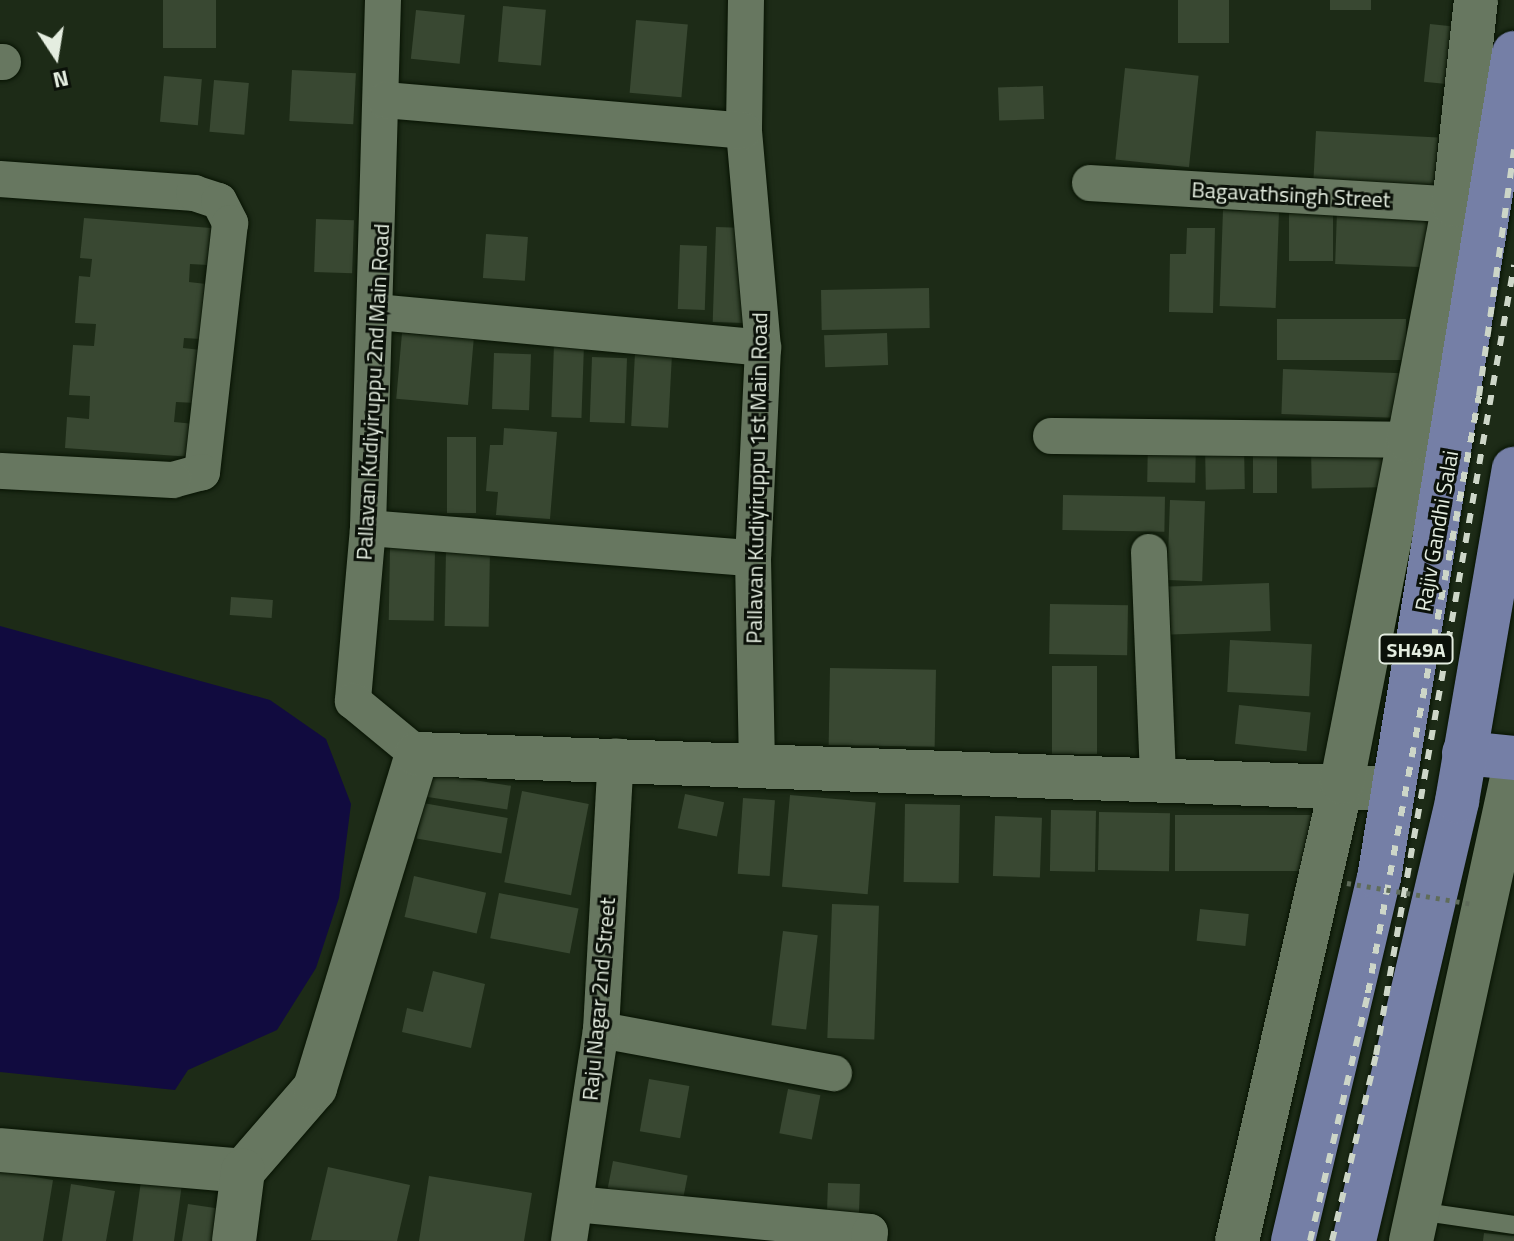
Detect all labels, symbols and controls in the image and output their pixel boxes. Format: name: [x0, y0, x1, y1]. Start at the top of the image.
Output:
north arrow: [16, 16, 96, 96]
text: N: [50, 61, 72, 98]
street label: Bagavathsingh Street: [1191, 177, 1391, 213]
street label: Pallavan Kudiyiruppu 2nd Main Road: [351, 223, 395, 561]
street label: Pallavan Kudiyiruppu 1st Main Road: [741, 312, 773, 644]
street label: Rajiv Gandhi Salai: [1410, 448, 1464, 614]
road number: SH49A: [1378, 633, 1454, 665]
street label: Raju Nagar 2nd Street: [577, 896, 621, 1102]

